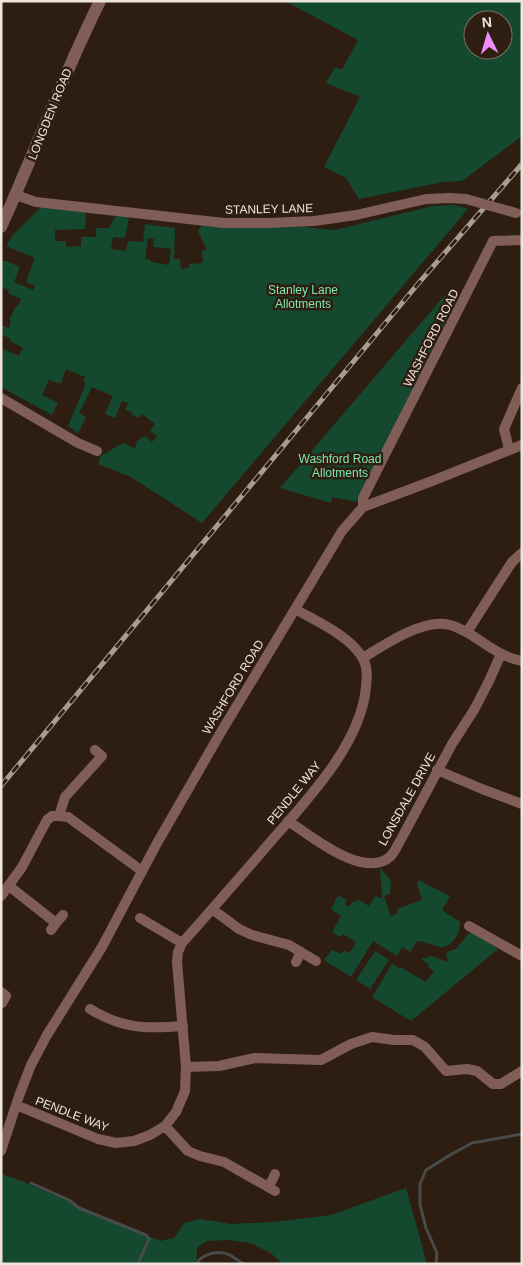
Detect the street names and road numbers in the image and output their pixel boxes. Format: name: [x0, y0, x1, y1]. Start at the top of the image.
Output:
street label: LONGDEN ROAD: [25, 66, 75, 162]
street label: STANLEY LANE: [225, 201, 313, 217]
street label: WASHFORD ROAD: [400, 287, 462, 389]
street label: WASHFORD ROAD: [199, 637, 267, 737]
street label: LONSDALE DRIVE: [376, 750, 438, 848]
street label: PENDLE WAY: [264, 759, 324, 827]
street label: PENDLE WAY: [33, 1094, 111, 1134]

